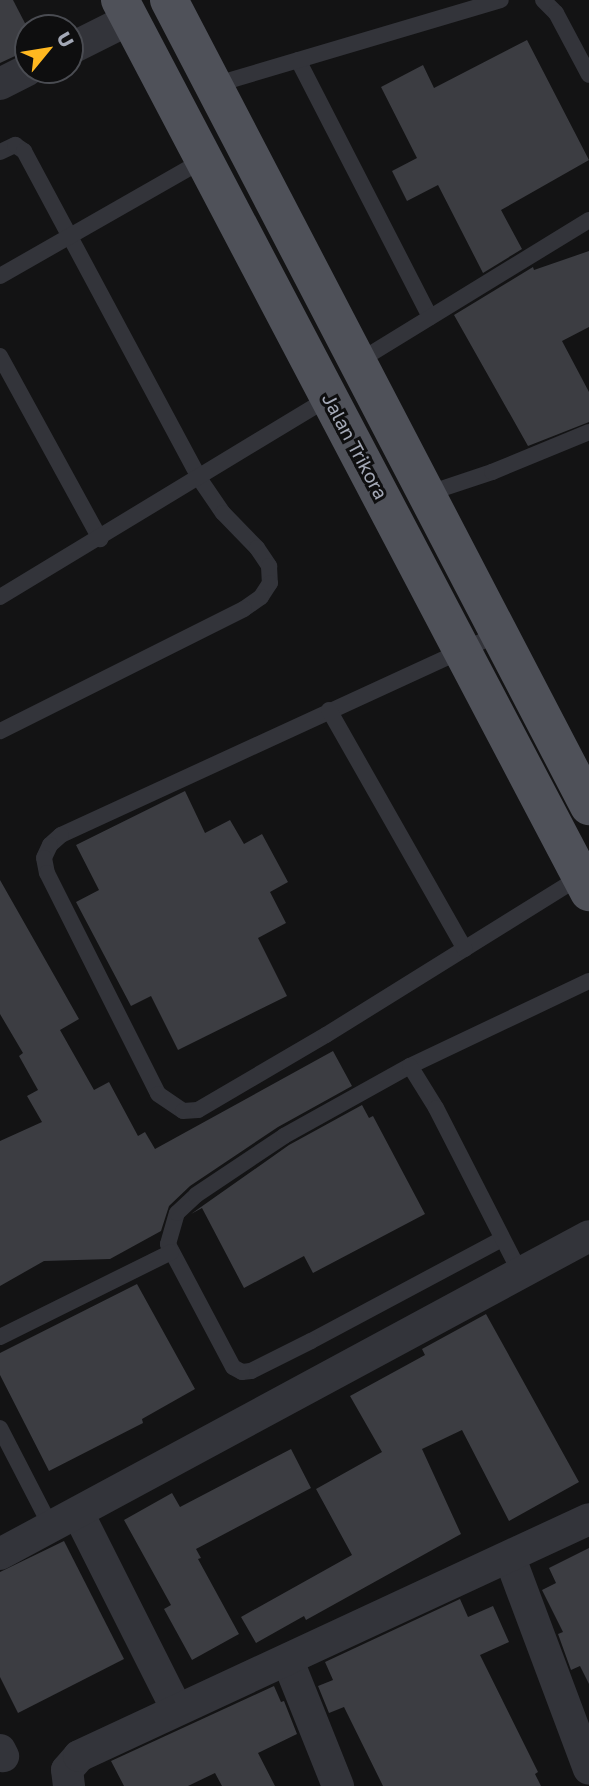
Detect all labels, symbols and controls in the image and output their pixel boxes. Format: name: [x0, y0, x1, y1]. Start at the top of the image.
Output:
north arrow: [14, 14, 84, 84]
text: U: [52, 27, 79, 51]
street label: Jalan Trikora: [318, 389, 392, 503]

